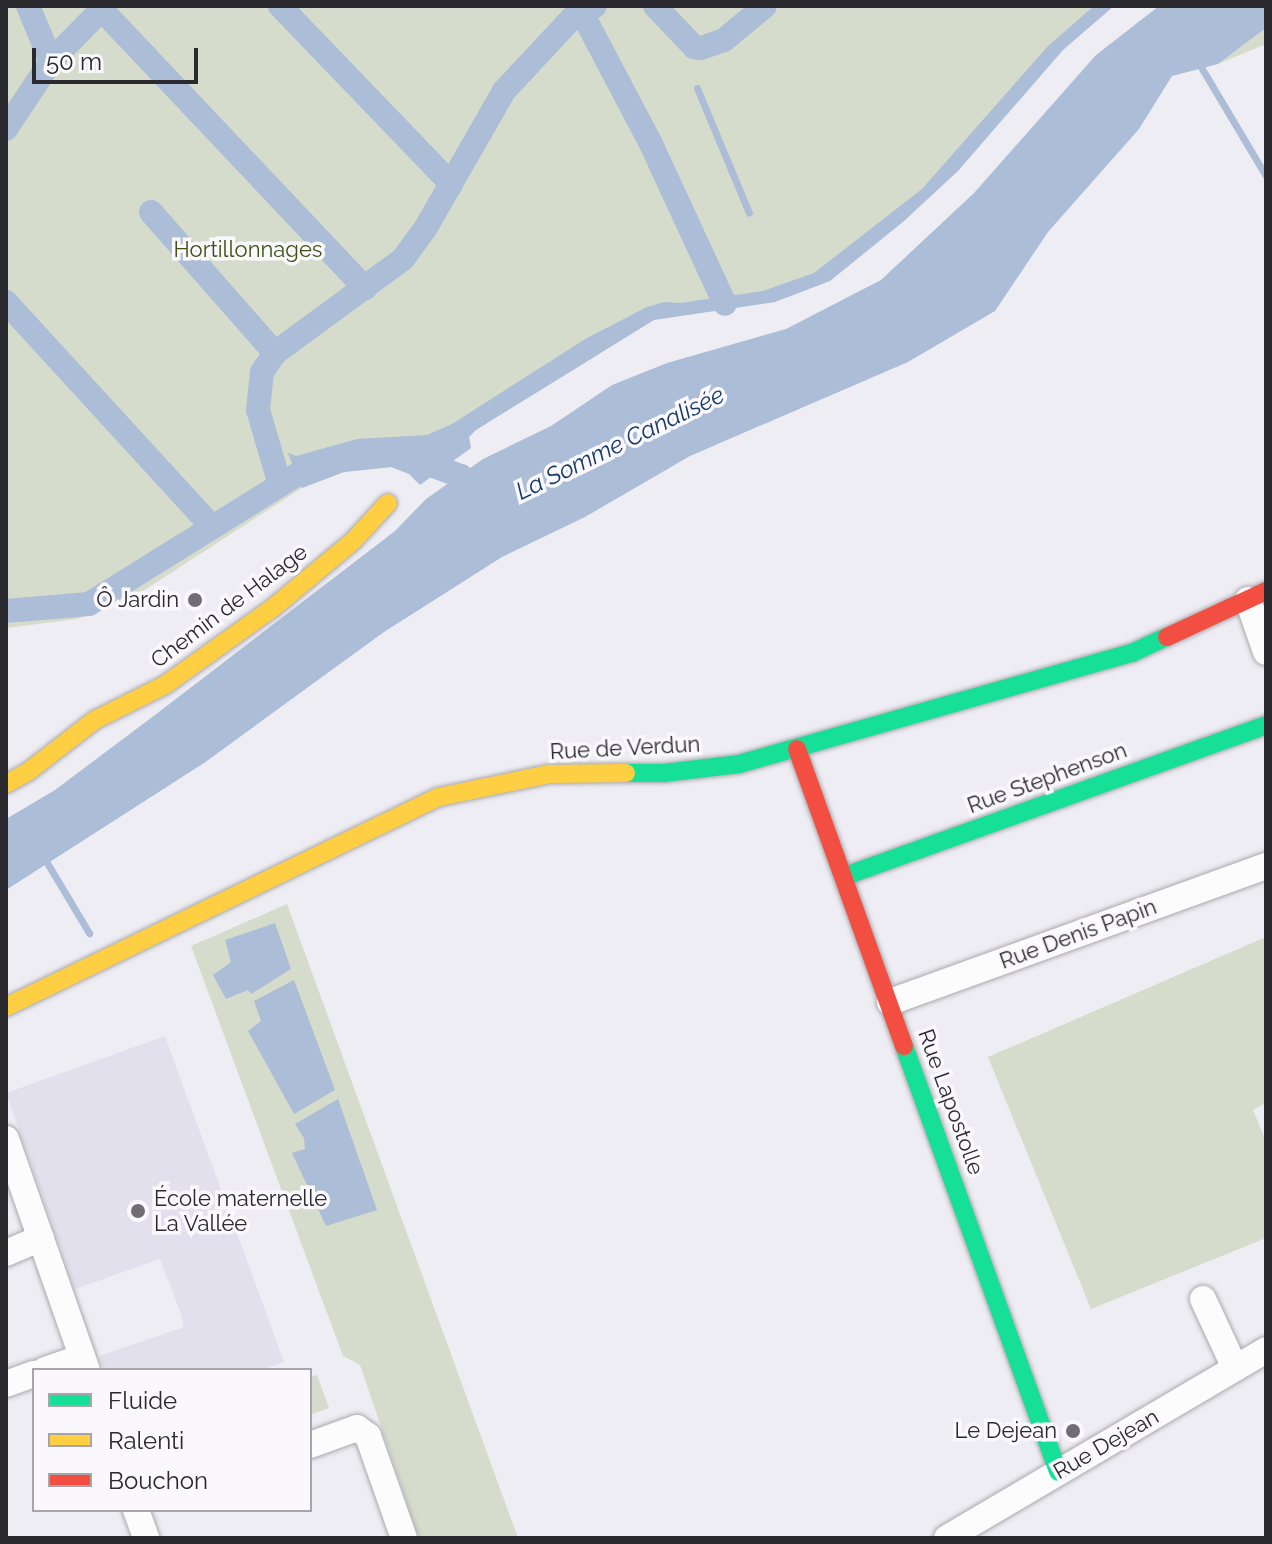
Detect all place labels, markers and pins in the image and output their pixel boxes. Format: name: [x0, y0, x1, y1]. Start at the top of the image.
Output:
place label: Ô Jardin: [96, 587, 179, 613]
marker: Ô Jardin: [186, 591, 204, 609]
place label: École maternelle La Vallée: [154, 1185, 327, 1236]
marker: École maternelle La Vallée: [129, 1202, 147, 1220]
place label: Le Dejean: [955, 1418, 1057, 1444]
marker: Le Dejean: [1064, 1422, 1082, 1440]

